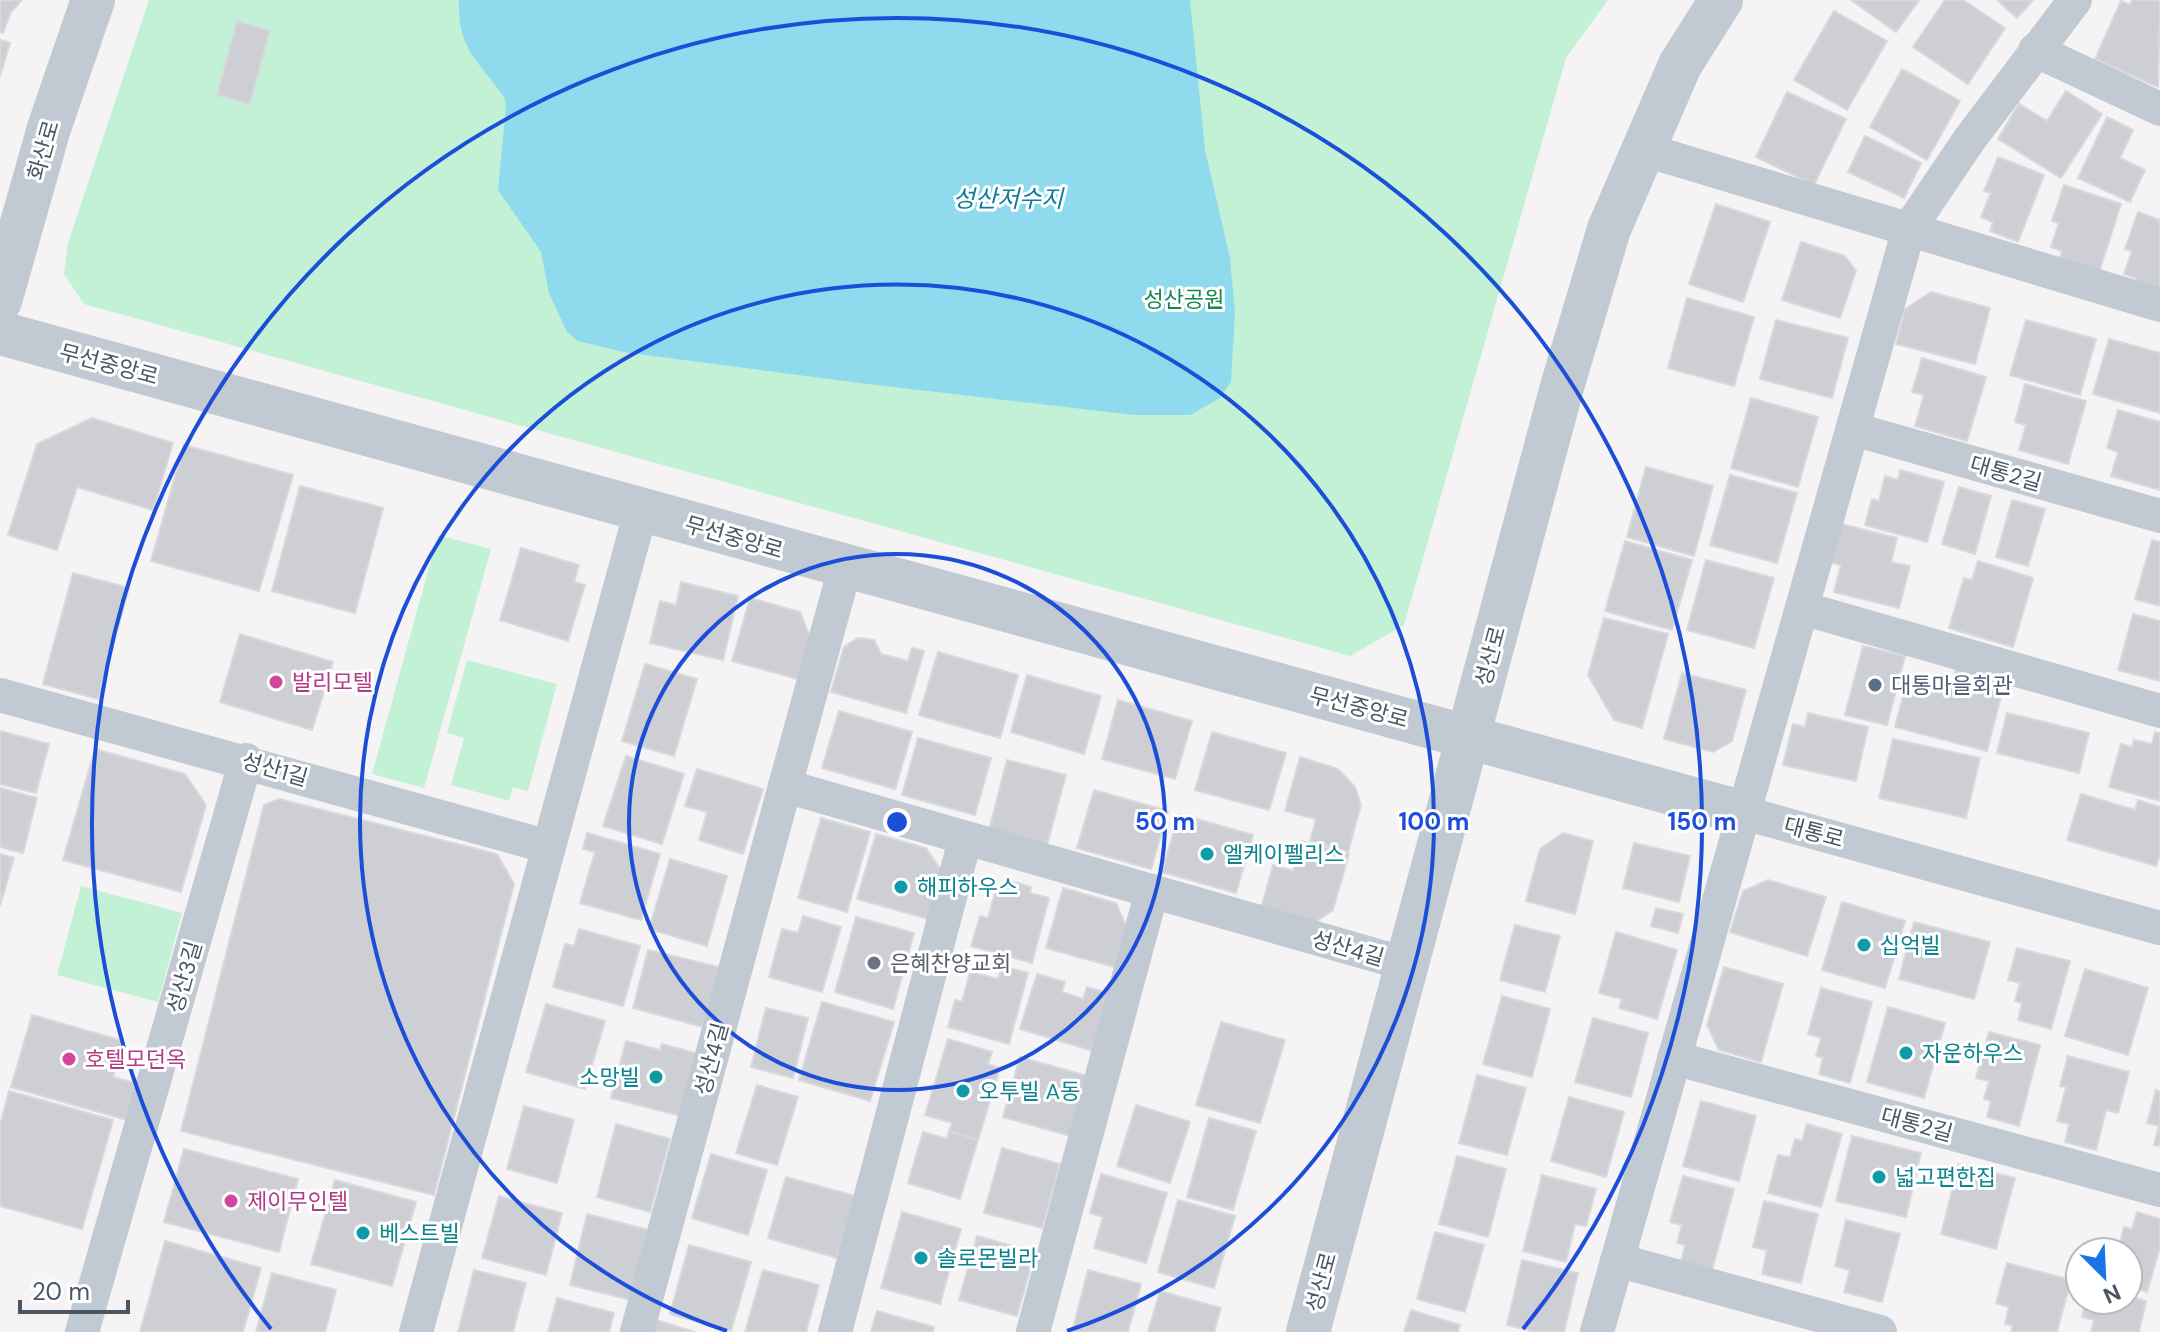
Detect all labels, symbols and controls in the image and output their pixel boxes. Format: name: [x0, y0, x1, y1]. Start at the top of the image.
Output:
street label: 화산로: [21, 117, 66, 183]
water label: 성산저수지: [953, 183, 1065, 214]
park label: 성산공원: [1144, 285, 1224, 314]
street label: 무선중앙로: [56, 337, 162, 392]
street label: 대통2길: [1967, 449, 2045, 498]
street label: 무선중앙로: [681, 510, 787, 565]
street label: 성산로: [1469, 623, 1512, 689]
place label: 발리모텔: [292, 668, 373, 697]
place label: 대통마을회관: [1891, 671, 2012, 700]
marker: 발리모텔: [267, 673, 285, 691]
marker: 대통마을회관: [1866, 676, 1884, 694]
street label: 무선중앙로: [1306, 680, 1412, 735]
street label: 성산1길: [238, 746, 311, 793]
text: 50 m: [1135, 806, 1195, 837]
text: 100 m: [1399, 806, 1469, 837]
text: 150 m: [1668, 806, 1736, 837]
centre of rings: [883, 808, 911, 836]
street label: 대통로: [1781, 811, 1847, 854]
place label: 엘케이펠리스: [1223, 840, 1344, 869]
marker: 엘케이펠리스: [1198, 845, 1216, 863]
place label: 해피하우스: [917, 873, 1018, 902]
marker: 해피하우스: [892, 878, 910, 896]
street label: 성산4길: [1308, 924, 1387, 973]
place label: 십억빌: [1880, 931, 1941, 960]
marker: 십억빌: [1855, 936, 1873, 954]
street label: 성산3길: [160, 938, 209, 1017]
place label: 은혜찬양교회: [890, 949, 1011, 978]
marker: 은혜찬양교회: [865, 954, 883, 972]
street label: 성산4길: [688, 1020, 735, 1099]
place label: 자운하우스: [1922, 1039, 2023, 1068]
marker: 자운하우스: [1897, 1044, 1915, 1062]
place label: 호텔모던옥: [85, 1045, 186, 1074]
marker: 호텔모던옥: [60, 1050, 78, 1068]
place label: 소망빌: [579, 1063, 640, 1092]
marker: 소망빌: [647, 1068, 665, 1086]
place label: 오투빌 A동: [979, 1077, 1080, 1106]
marker: 오투빌 A동: [954, 1082, 972, 1100]
street label: 대통2길: [1878, 1101, 1956, 1148]
place label: 넓고편한집: [1895, 1163, 1996, 1192]
marker: 넓고편한집: [1870, 1168, 1888, 1186]
place label: 제이무인텔: [247, 1187, 348, 1216]
marker: 제이무인텔: [222, 1192, 240, 1210]
place label: 베스트빌: [379, 1219, 460, 1248]
marker: 베스트빌: [354, 1224, 372, 1242]
north arrow: [2064, 1236, 2144, 1316]
place label: 솔로몬빌라: [937, 1244, 1038, 1273]
marker: 솔로몬빌라: [912, 1249, 930, 1267]
street label: 성산로: [1300, 1249, 1343, 1315]
scale bar: [20, 1264, 128, 1314]
text: 20 m: [32, 1276, 90, 1307]
text: N: [2099, 1277, 2125, 1310]

